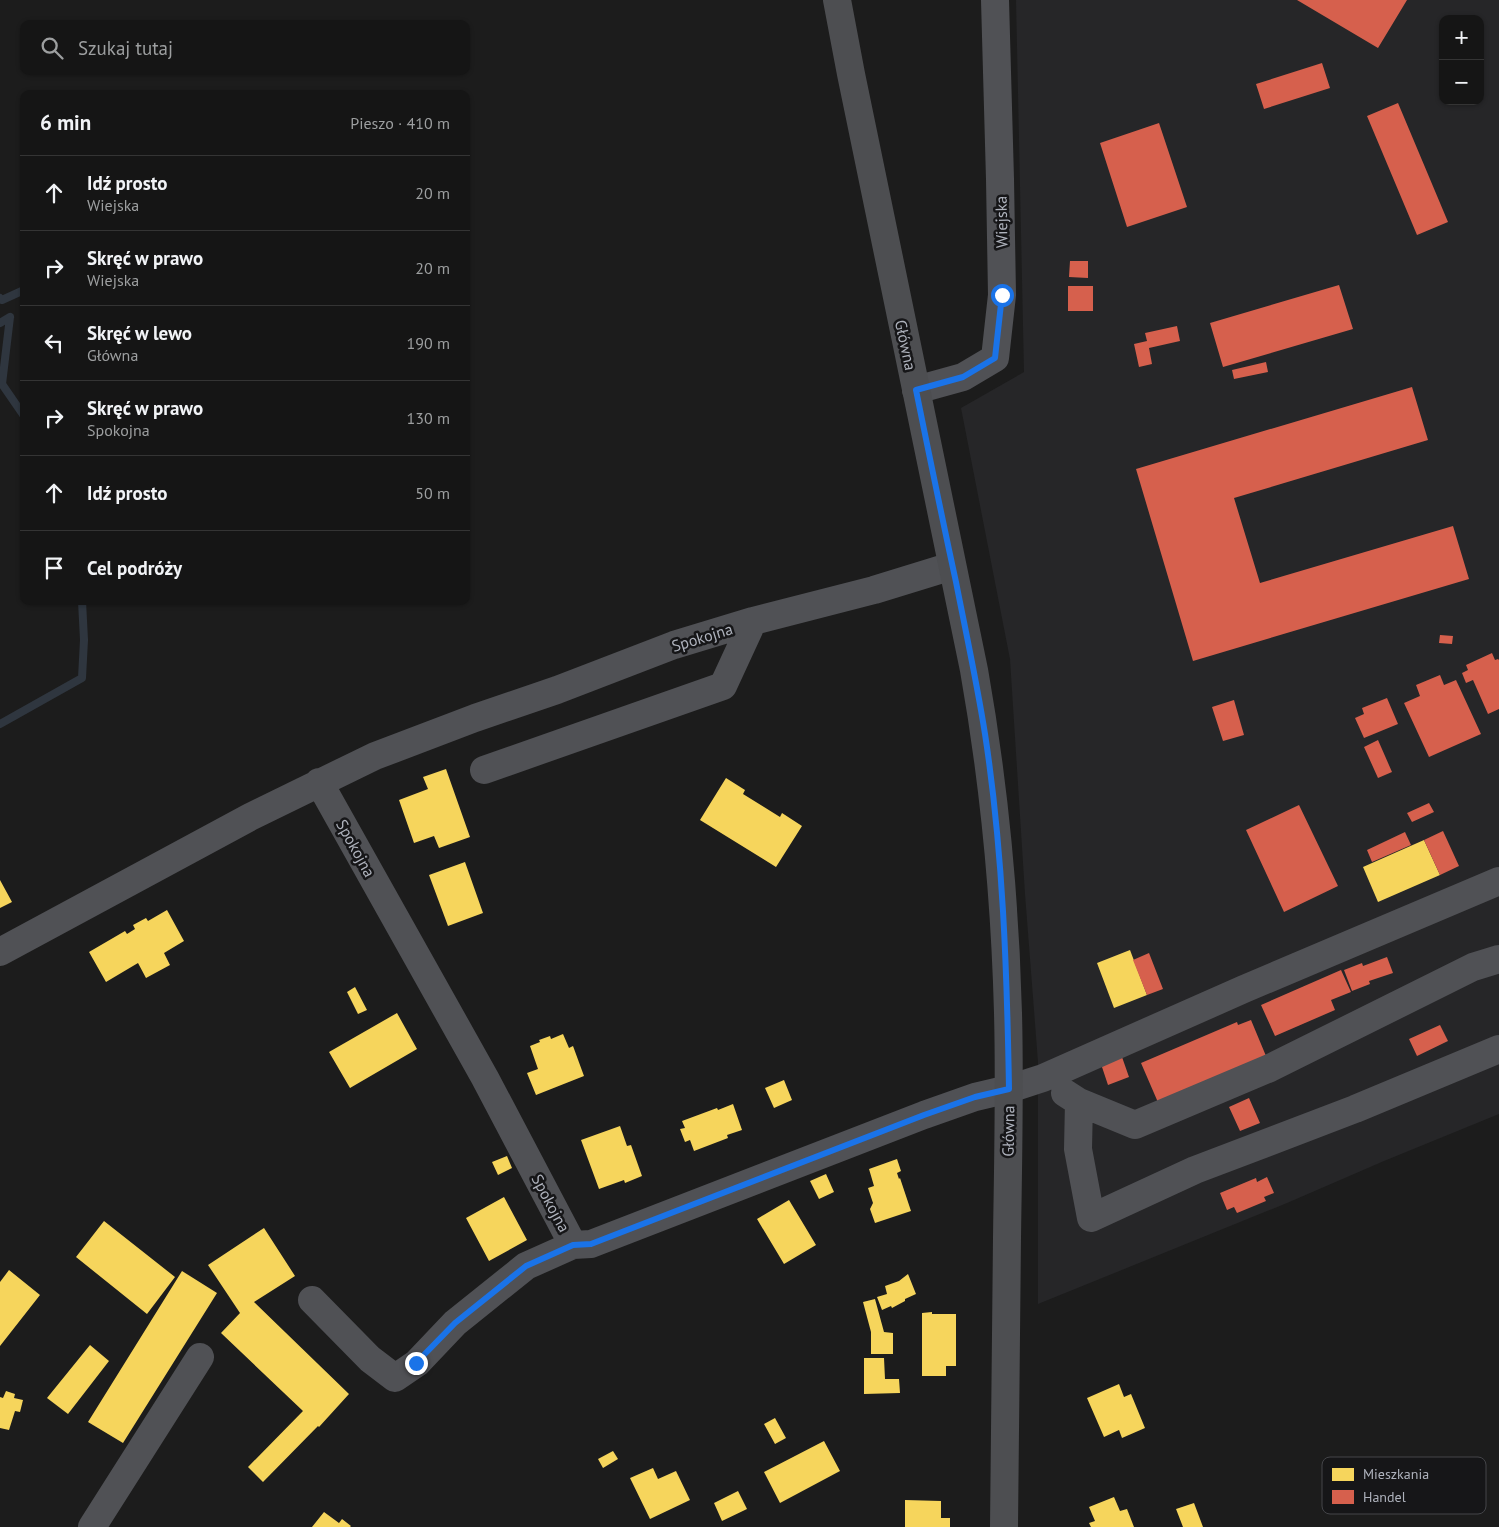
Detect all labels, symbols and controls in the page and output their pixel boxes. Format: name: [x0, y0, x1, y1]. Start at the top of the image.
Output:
map controls: [1439, 15, 1484, 105]
button: +: [1439, 15, 1484, 60]
search box: [20, 20, 470, 75]
icon: search: [38, 34, 66, 62]
text: Szukaj tutaj: [78, 36, 173, 60]
button: −: [1439, 60, 1484, 105]
text: 6 min: [40, 109, 91, 136]
text: Pieszo · 410 m: [350, 113, 450, 133]
text: Idź prosto: [87, 171, 167, 195]
icon: ahead: [40, 179, 68, 207]
text: 20 m: [415, 183, 450, 203]
text: Wiejska: [87, 195, 139, 215]
street label: Wiejska: [991, 196, 1011, 248]
text: Skręć w prawo: [87, 246, 203, 270]
icon: right: [40, 254, 68, 282]
text: 20 m: [415, 258, 450, 278]
text: Wiejska: [87, 270, 139, 290]
route start: [991, 284, 1014, 307]
street label: Główna: [891, 318, 921, 372]
text: Skręć w lewo: [87, 321, 192, 345]
icon: left: [40, 329, 68, 357]
text: 190 m: [407, 333, 450, 353]
text: Główna: [87, 345, 138, 365]
text: Skręć w prawo: [87, 396, 203, 420]
icon: right: [40, 404, 68, 432]
text: 130 m: [407, 408, 450, 428]
text: Spokojna: [87, 420, 150, 440]
icon: ahead: [40, 479, 68, 507]
text: Idź prosto: [87, 481, 167, 505]
text: 50 m: [415, 483, 450, 503]
icon: arrive: [40, 554, 68, 582]
text: Cel podróży: [87, 556, 182, 580]
street label: Spokojna: [669, 618, 735, 656]
street label: Spokojna: [332, 816, 380, 880]
street label: Główna: [998, 1105, 1018, 1157]
street label: Spokojna: [527, 1171, 575, 1235]
route end: [405, 1352, 428, 1375]
legend: [1322, 1457, 1486, 1514]
text: Mieszkania: [1363, 1465, 1429, 1483]
text: Handel: [1363, 1488, 1406, 1506]

